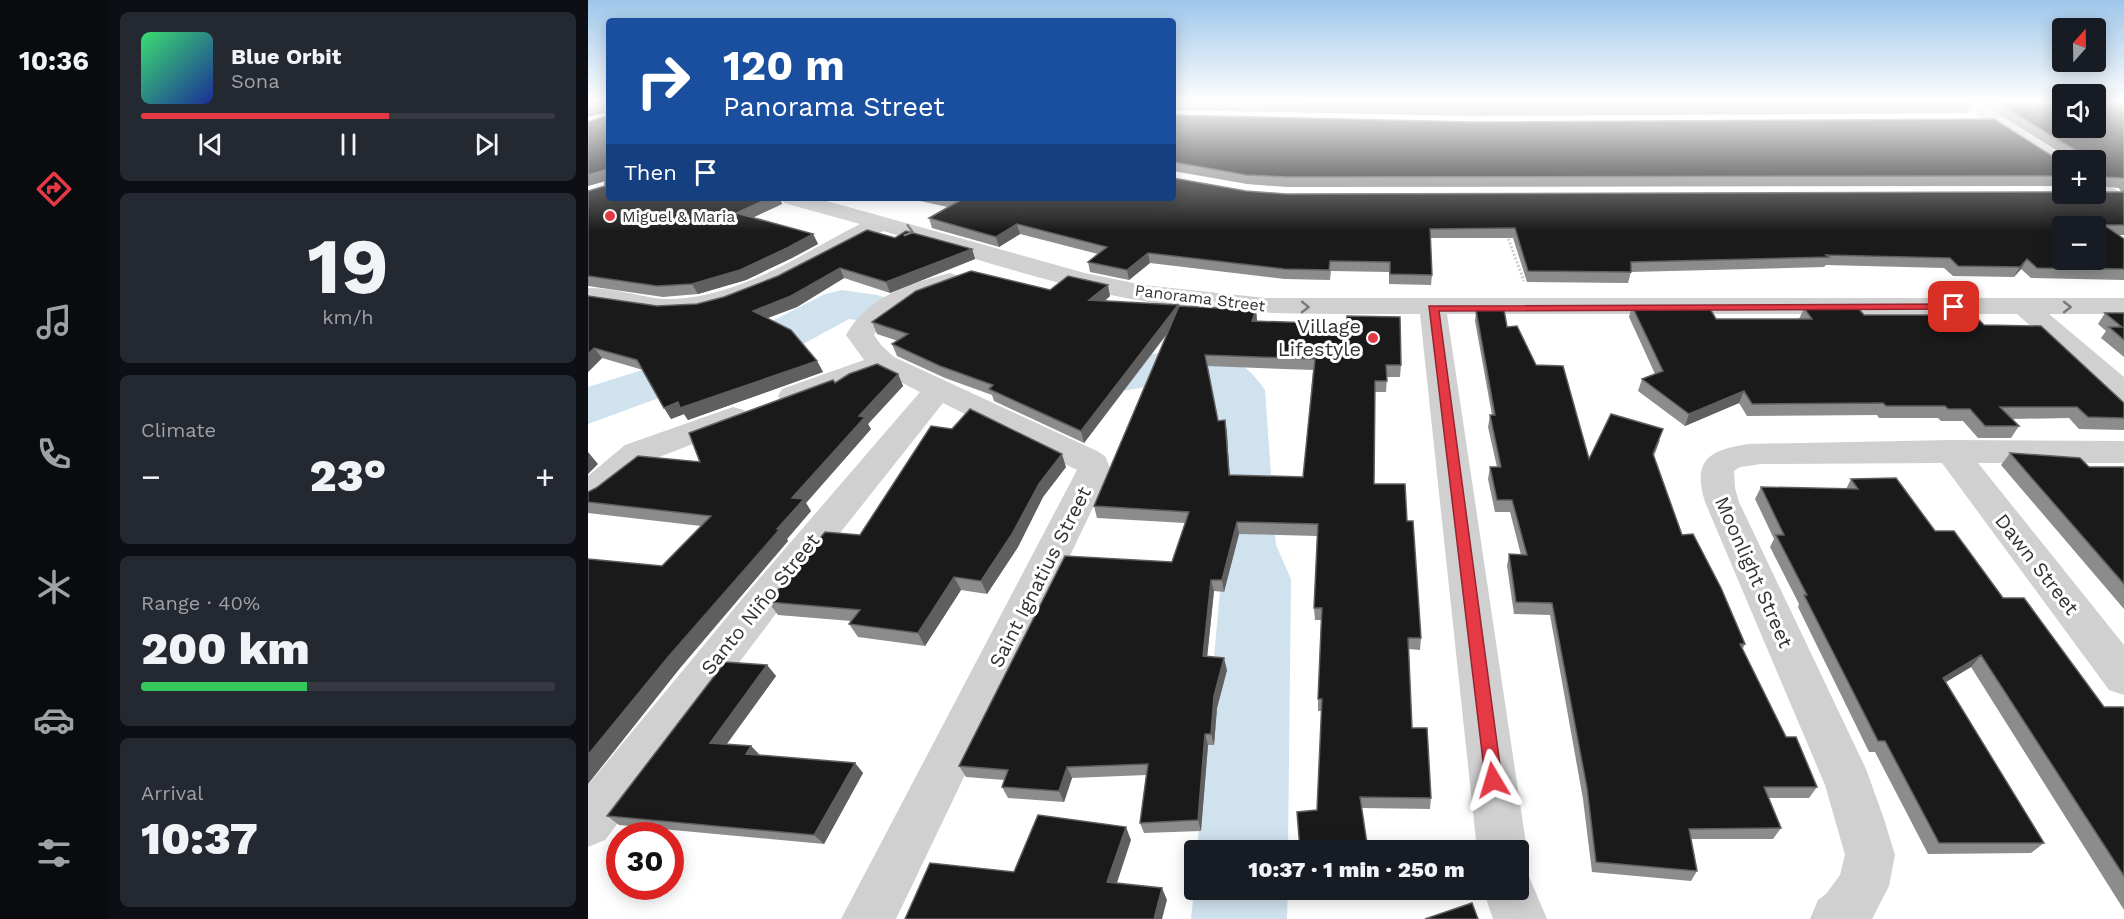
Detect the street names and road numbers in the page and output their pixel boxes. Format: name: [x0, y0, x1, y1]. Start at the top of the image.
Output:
street label: Panorama Street: [1134, 281, 1267, 315]
street label: Saint Ignatius Street: [984, 482, 1096, 672]
street label: Moonlight Street: [1710, 493, 1798, 652]
street label: Dawn Street: [1990, 509, 2084, 620]
street label: Santo Niño Street: [696, 528, 825, 679]

